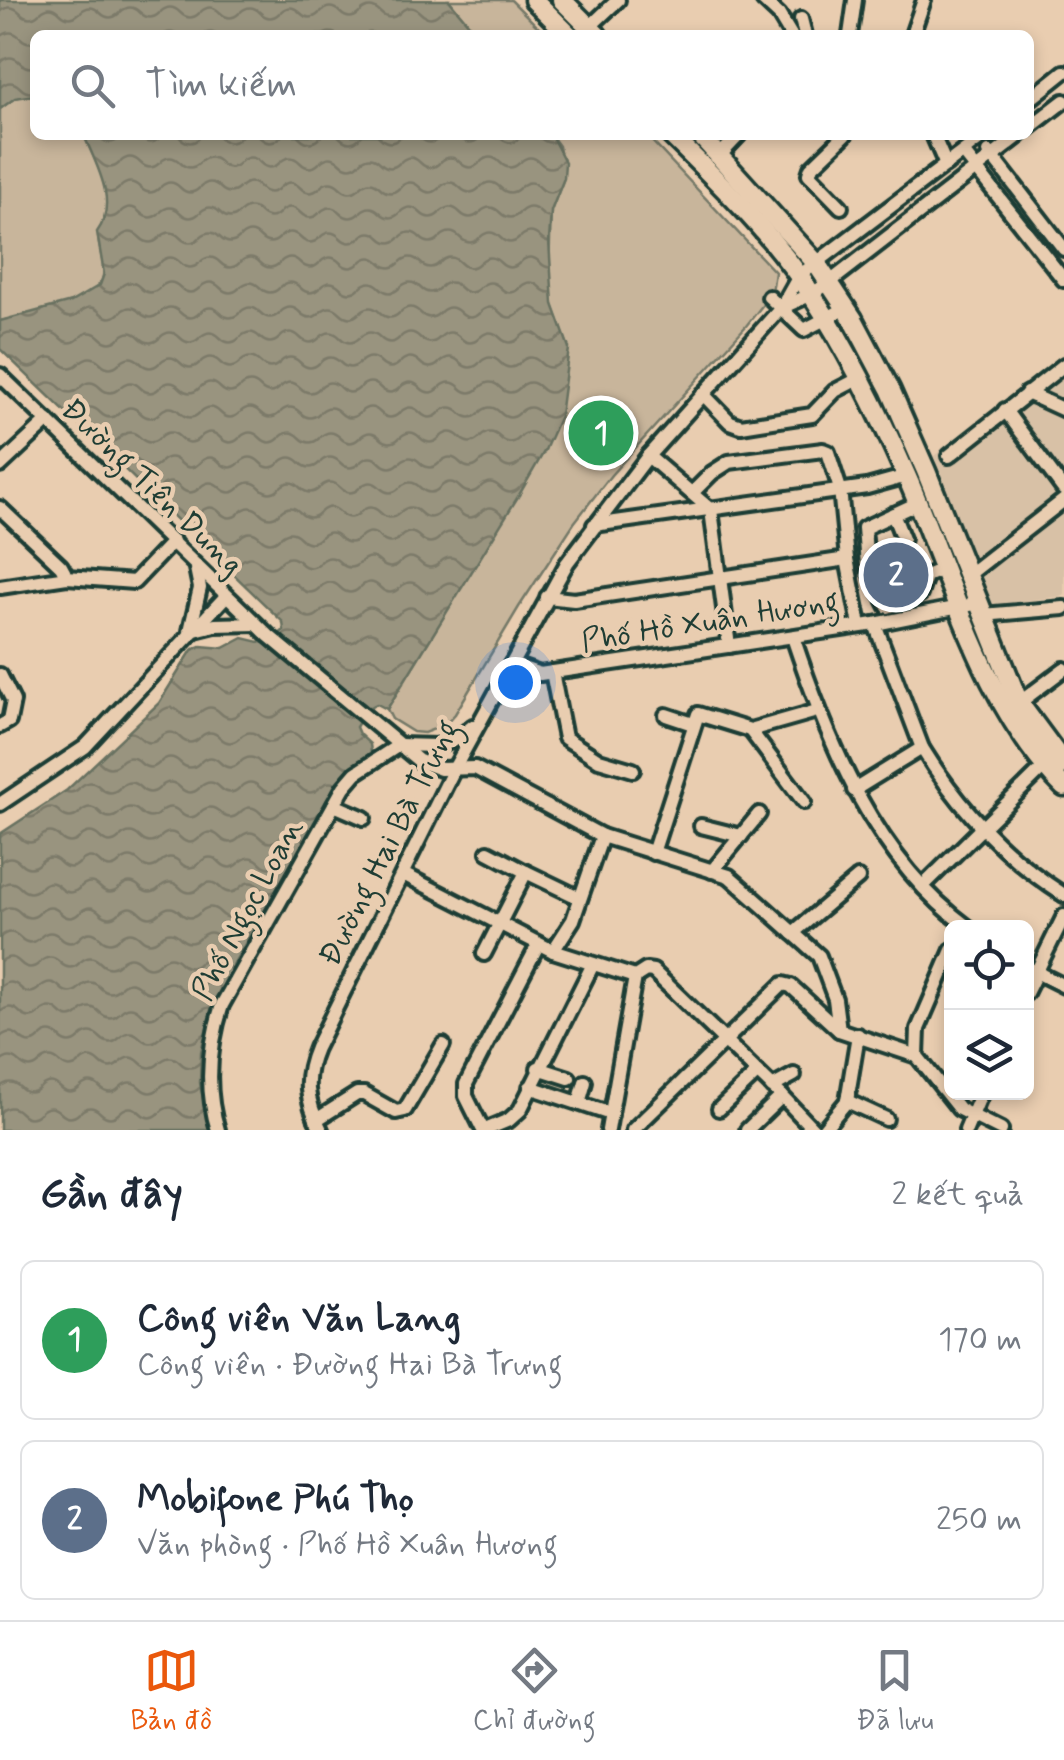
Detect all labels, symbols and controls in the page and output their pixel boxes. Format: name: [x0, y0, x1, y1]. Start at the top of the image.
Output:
search box: [30, 30, 1034, 140]
icon: search: [65, 58, 120, 113]
text: Tìm kiếm: [145, 61, 297, 110]
street label: Đường Tiên Dung: [49, 389, 252, 588]
pin: 1: [568, 396, 634, 470]
pin: 2: [864, 538, 928, 612]
street label: Phố Hồ Xuân Hương: [578, 581, 843, 666]
your location: [490, 657, 541, 708]
street label: Đường Hai Bà Trưng: [309, 712, 473, 975]
street label: Phố Ngọc Loan: [182, 812, 316, 1010]
map controls: [944, 920, 1034, 1100]
button: locate: [944, 920, 1034, 1010]
button: layers: [944, 1010, 1034, 1100]
text: Gần đây: [40, 1168, 183, 1223]
text: 2 kết quả: [891, 1174, 1024, 1216]
text: Công viên Văn Lang: [137, 1295, 461, 1344]
text: 1: [67, 1319, 82, 1361]
text: 170 m: [938, 1319, 1022, 1361]
text: Công viên · Đường Hai Bà Trưng: [137, 1344, 563, 1386]
text: Mobifone Phú Thọ: [137, 1475, 414, 1524]
text: 2: [67, 1499, 82, 1541]
text: 250 m: [936, 1499, 1022, 1541]
text: Văn phòng · Phố Hồ Xuân Hương: [137, 1524, 558, 1566]
tab: Bản đồ: [130, 1643, 212, 1740]
tab: Chỉ đường: [473, 1643, 596, 1740]
tab: Đã lưu: [856, 1643, 934, 1740]

